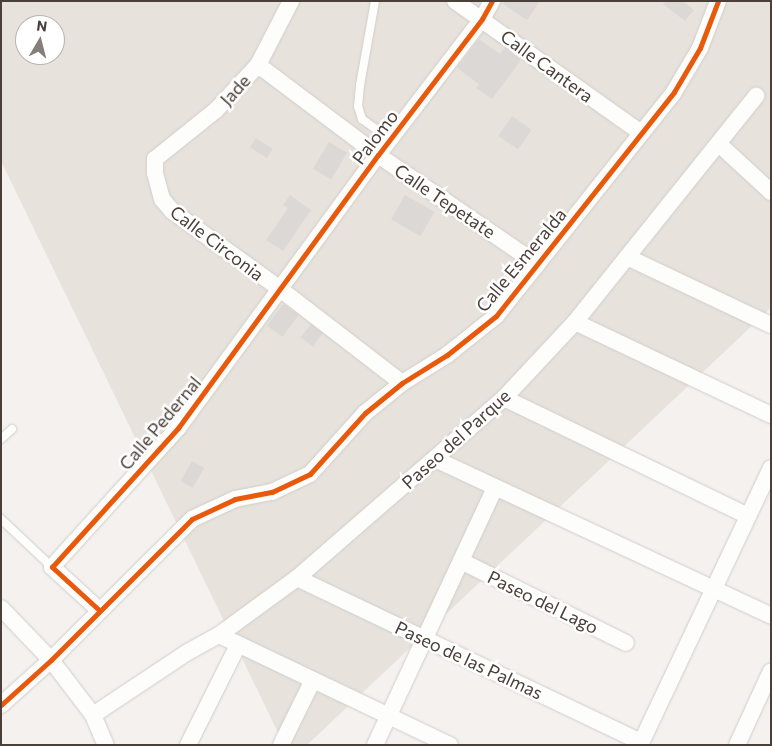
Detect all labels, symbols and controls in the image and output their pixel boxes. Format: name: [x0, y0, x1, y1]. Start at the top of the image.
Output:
north arrow: [15, 15, 65, 65]
text: N: [36, 16, 48, 35]
street label: Calle Cantera: [497, 25, 597, 107]
street label: Jade: [215, 70, 255, 110]
street label: Palomo: [348, 106, 402, 168]
street label: Calle Tepetate: [390, 159, 500, 243]
street label: Calle Circonia: [166, 201, 268, 285]
street label: Calle Esmeralda: [471, 204, 571, 316]
street label: Calle Pedernal: [115, 372, 205, 474]
street label: Paseo del Parque: [397, 385, 515, 493]
street label: Paseo del Lago: [484, 566, 602, 638]
street label: Paseo de las Palmas: [392, 616, 546, 704]

